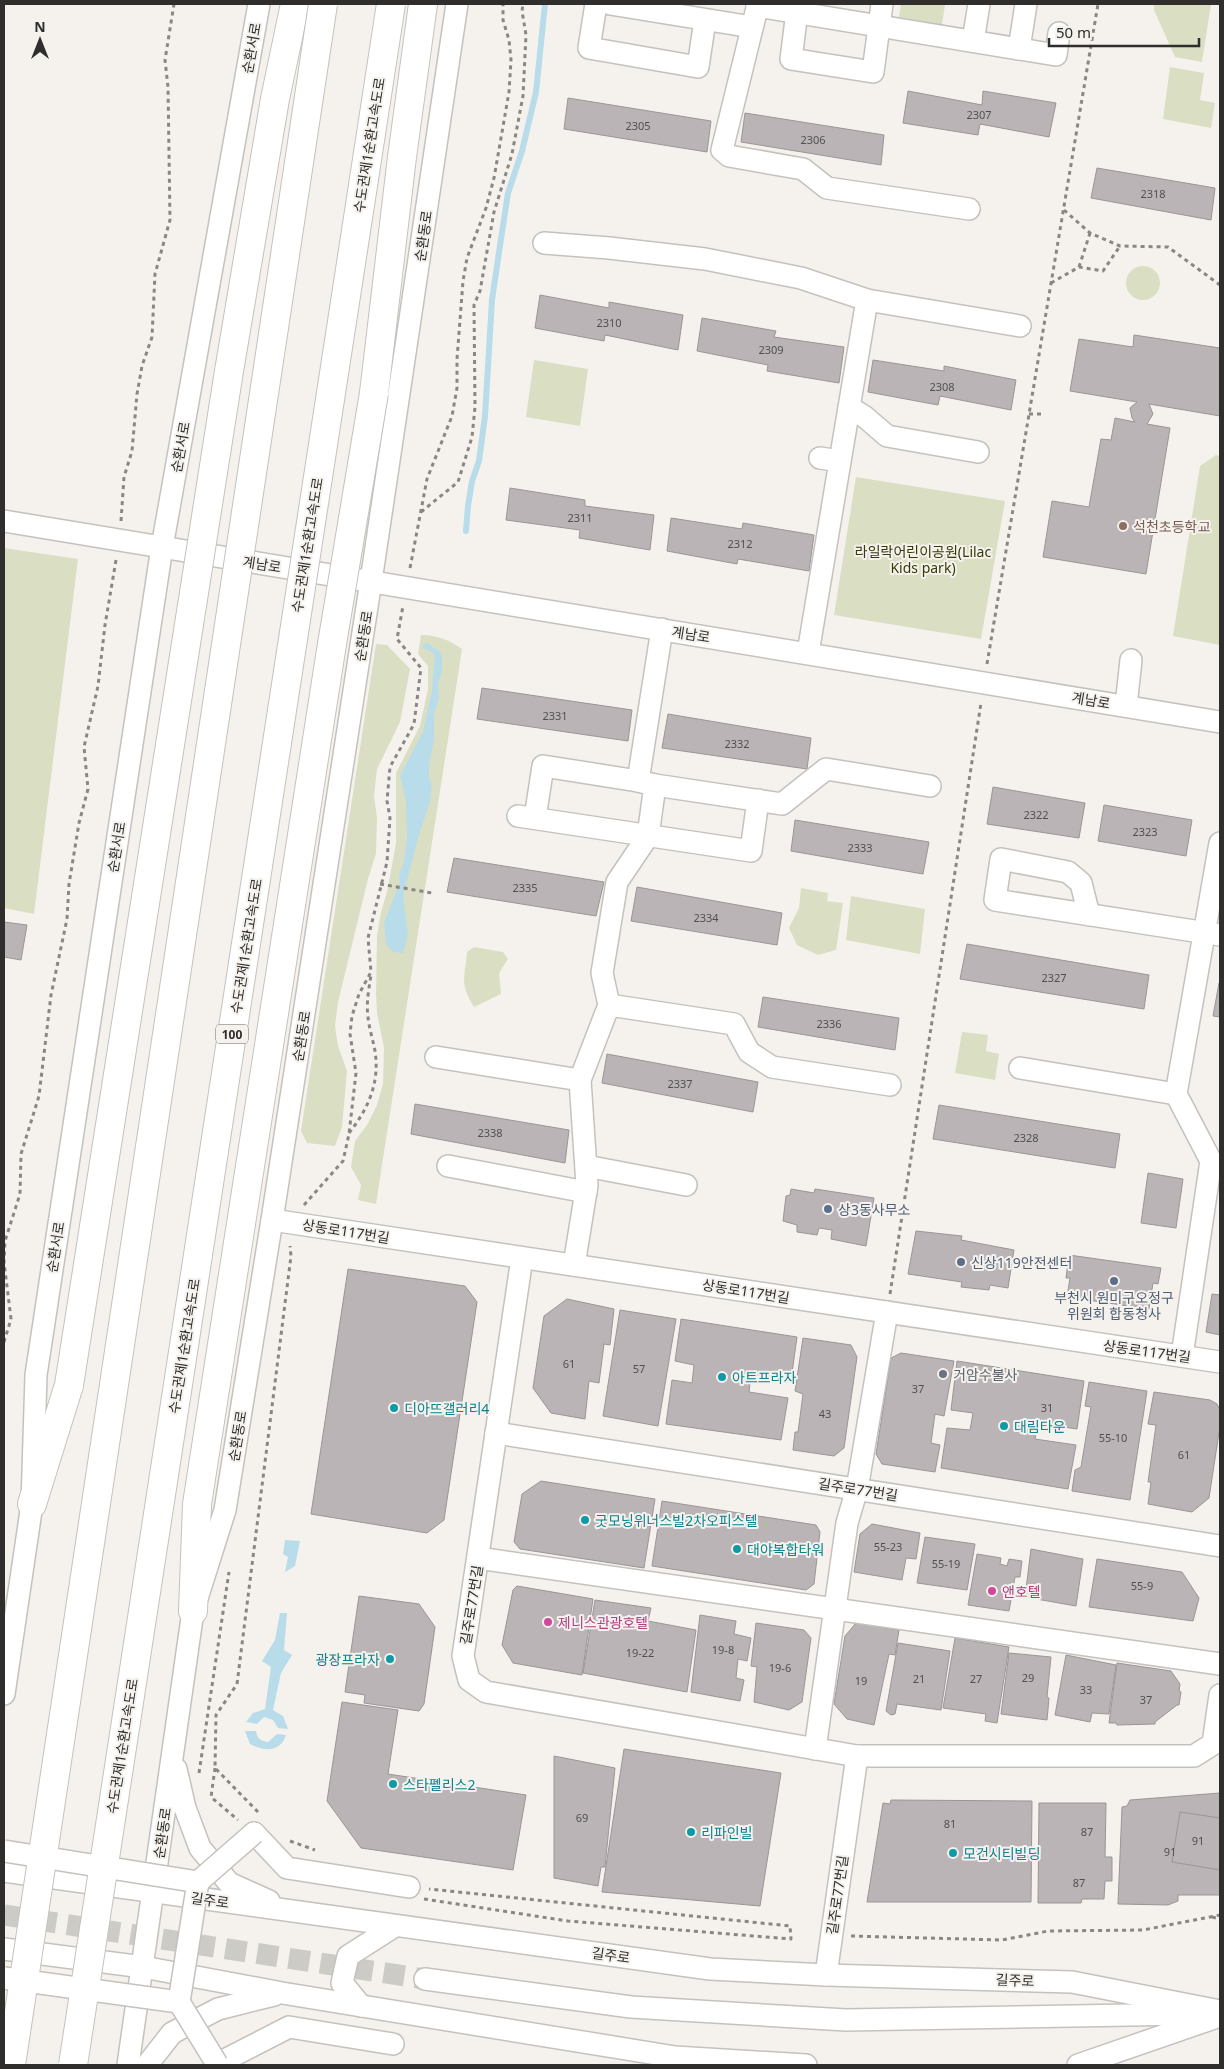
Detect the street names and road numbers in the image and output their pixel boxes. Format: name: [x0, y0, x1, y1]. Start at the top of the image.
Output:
street label: 순환서로: [237, 21, 265, 75]
street label: 수도권제1순환고속도로: [349, 76, 389, 214]
street label: 순환동로: [410, 209, 436, 263]
street label: 순환서로: [166, 420, 194, 474]
street label: 수도권제1순환고속도로: [287, 476, 327, 614]
street label: 계남로: [241, 552, 283, 576]
street label: 순환동로: [350, 609, 376, 663]
street label: 계남로: [670, 622, 712, 646]
street label: 계남로: [1070, 687, 1112, 713]
street label: 순환서로: [103, 820, 129, 874]
street label: 수도권제1순환고속도로: [226, 877, 266, 1015]
street label: 순환동로: [288, 1009, 314, 1063]
road number: 100: [216, 1024, 248, 1044]
street label: 상동로117번길: [301, 1215, 391, 1247]
street label: 순환서로: [42, 1220, 68, 1274]
street label: 상동로117번길: [701, 1275, 791, 1307]
street label: 수도권제1순환고속도로: [164, 1277, 204, 1415]
street label: 상동로117번길: [1102, 1335, 1192, 1367]
street label: 순환동로: [224, 1409, 250, 1463]
street label: 길주로77번길: [817, 1473, 899, 1505]
street label: 길주로77번길: [455, 1564, 487, 1646]
street label: 수도권제1순환고속도로: [102, 1677, 142, 1815]
street label: 순환동로: [149, 1806, 175, 1860]
street label: 길주로77번길: [822, 1854, 852, 1936]
street label: 길주로: [190, 1888, 231, 1912]
street label: 길주로: [591, 1943, 632, 1967]
street label: 길주로: [995, 1970, 1035, 1990]

